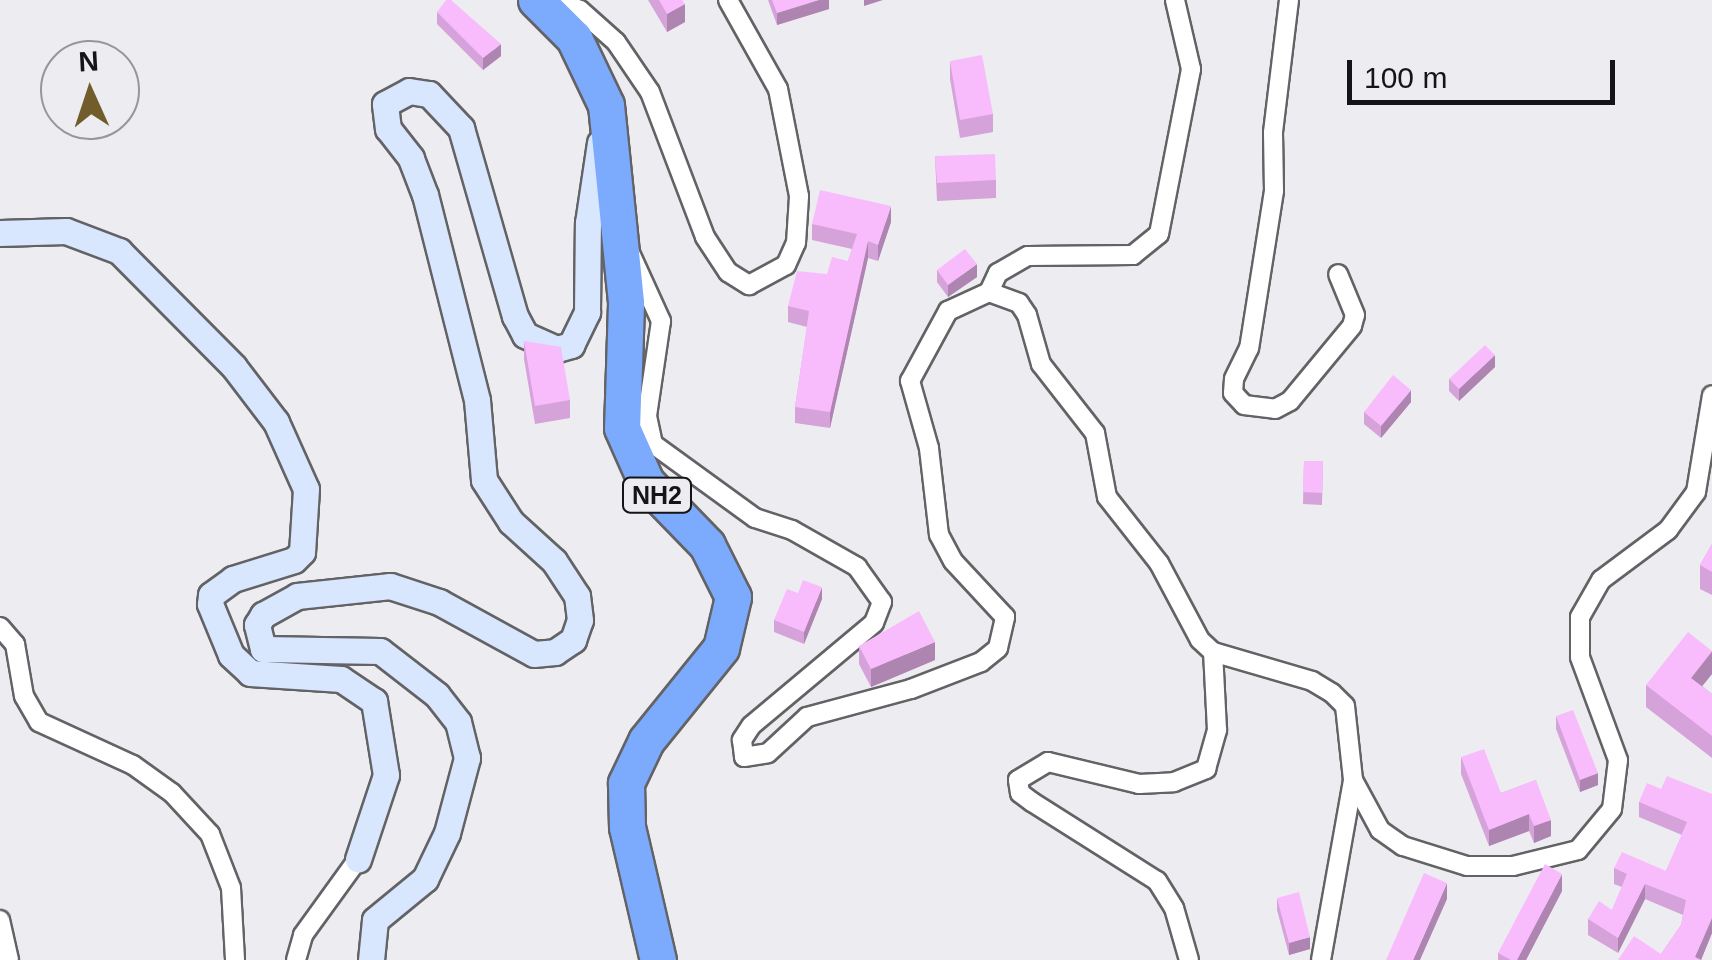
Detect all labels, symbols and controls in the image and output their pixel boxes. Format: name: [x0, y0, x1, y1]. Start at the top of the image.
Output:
north arrow: [40, 40, 140, 140]
scale bar: [1352, 40, 1620, 102]
text: N: [78, 46, 99, 78]
text: 100 m: [1364, 61, 1447, 94]
road number: NH2: [620, 475, 694, 515]

